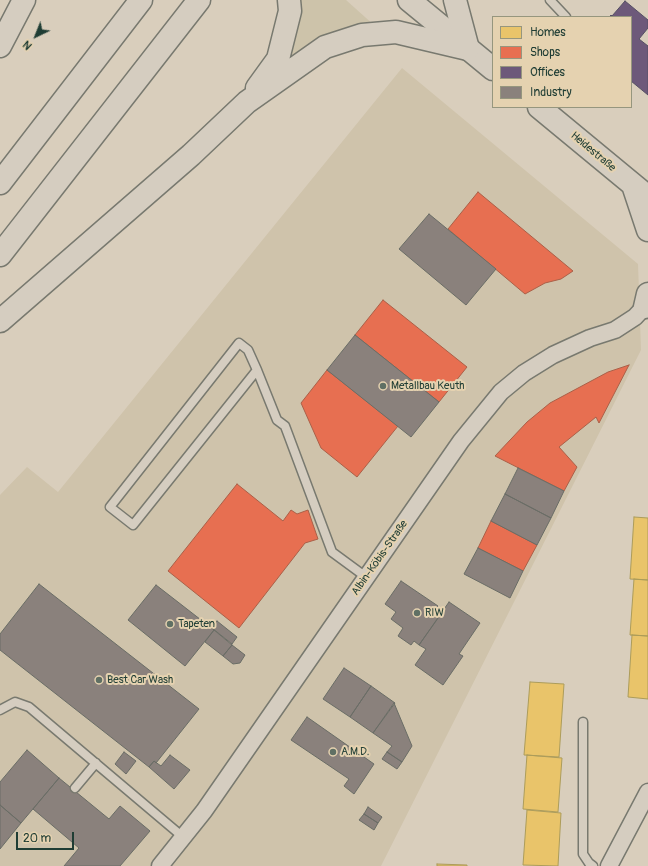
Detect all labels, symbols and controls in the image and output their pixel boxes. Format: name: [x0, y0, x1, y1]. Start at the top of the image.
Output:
north arrow: [16, 16, 56, 56]
legend: [492, 16, 632, 108]
text: Homes: [530, 25, 566, 40]
text: N: [20, 38, 35, 52]
text: Shops: [530, 45, 560, 60]
text: Offices: [530, 65, 565, 80]
text: Industry: [530, 85, 572, 100]
street label: Heidestraße: [568, 129, 618, 175]
place label: Metallbau Keuth: [391, 379, 465, 393]
marker: Metallbau Keuth: [378, 381, 388, 391]
street label: Albin-Köbis-Straße: [349, 518, 411, 598]
place label: RIW: [425, 606, 444, 620]
marker: RIW: [412, 608, 422, 618]
place label: Tapeten: [178, 617, 215, 631]
marker: Tapeten: [165, 619, 175, 629]
place label: Best Car Wash: [107, 673, 173, 687]
marker: Best Car Wash: [94, 675, 104, 685]
place label: A.M.D.: [341, 745, 369, 759]
marker: A.M.D.: [328, 747, 338, 757]
scale bar: [18, 824, 76, 850]
text: 20 m: [23, 831, 51, 846]

